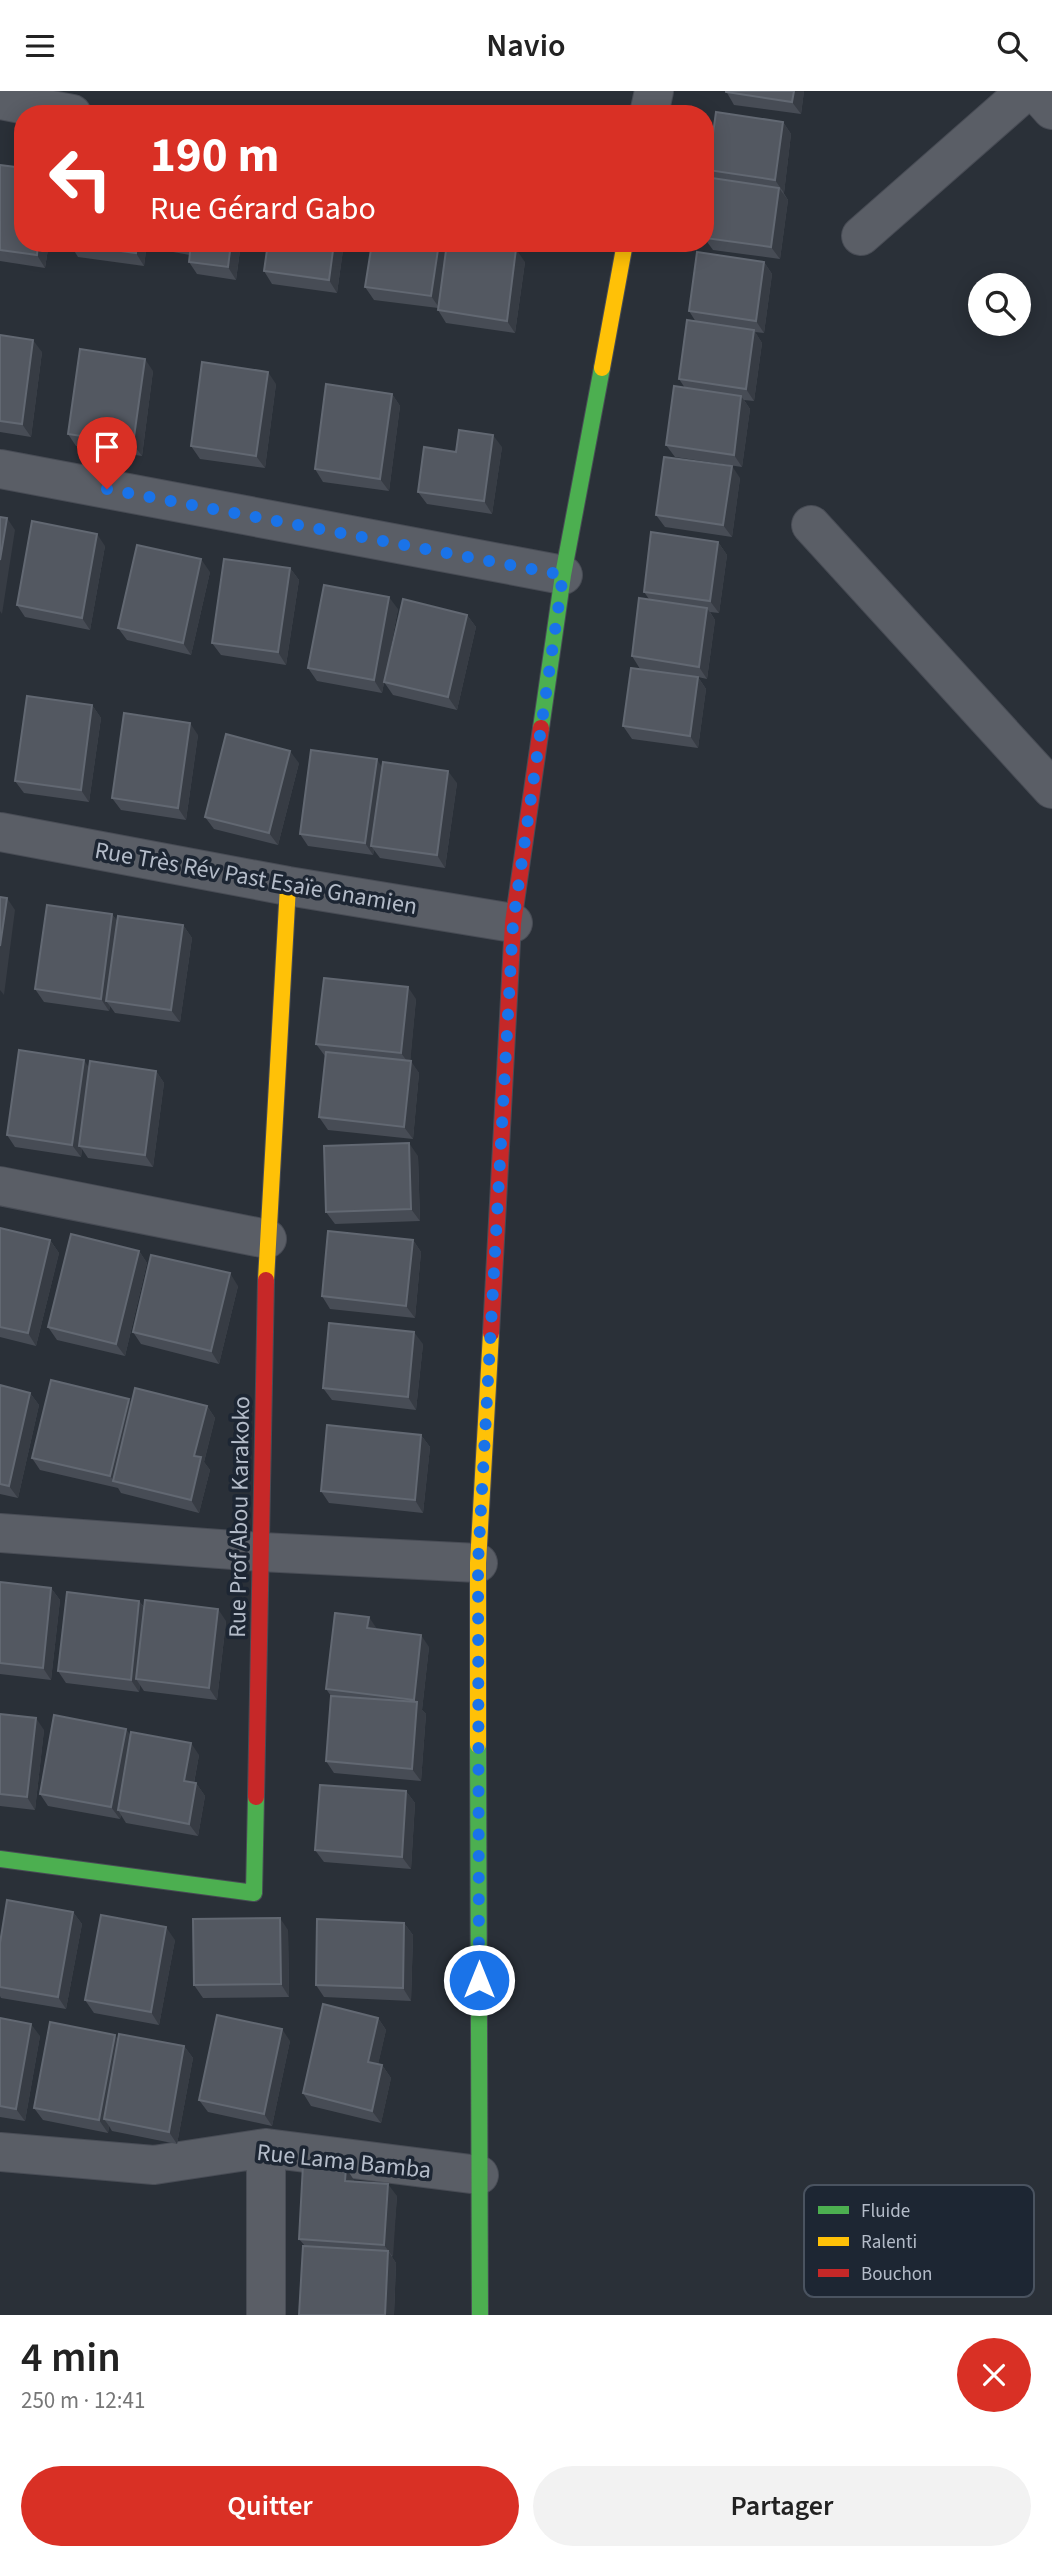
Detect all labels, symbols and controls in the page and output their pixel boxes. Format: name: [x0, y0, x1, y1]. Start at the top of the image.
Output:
text: Navio: [486, 23, 566, 69]
icon: menu: [21, 27, 59, 65]
icon: search: [993, 27, 1031, 65]
text: 190 m: [150, 121, 279, 191]
icon: left: [35, 133, 126, 224]
text: Rue Gérard Gabo: [150, 186, 376, 232]
map controls: [968, 273, 1031, 336]
button: search: [968, 273, 1031, 336]
pin: [77, 417, 137, 489]
icon: arrive: [88, 428, 126, 466]
street label: Rue Très Rév Past Esaïe Gnamien: [92, 833, 420, 924]
street label: Rue Prof Abou Karakoko: [220, 1396, 259, 1638]
position arrow: [442, 1943, 516, 2017]
street label: Rue Lama Bamba: [255, 2135, 433, 2188]
legend: [804, 2185, 1034, 2297]
text: Fluide: [861, 2198, 910, 2225]
text: Ralenti: [861, 2229, 917, 2256]
text: Bouchon: [861, 2261, 933, 2288]
text: 4 min: [21, 2328, 121, 2388]
button: close: [957, 2338, 1031, 2412]
text: 250 m · 12:41: [21, 2384, 145, 2417]
button: Quitter: [21, 2466, 519, 2546]
button: Partager: [533, 2466, 1031, 2546]

